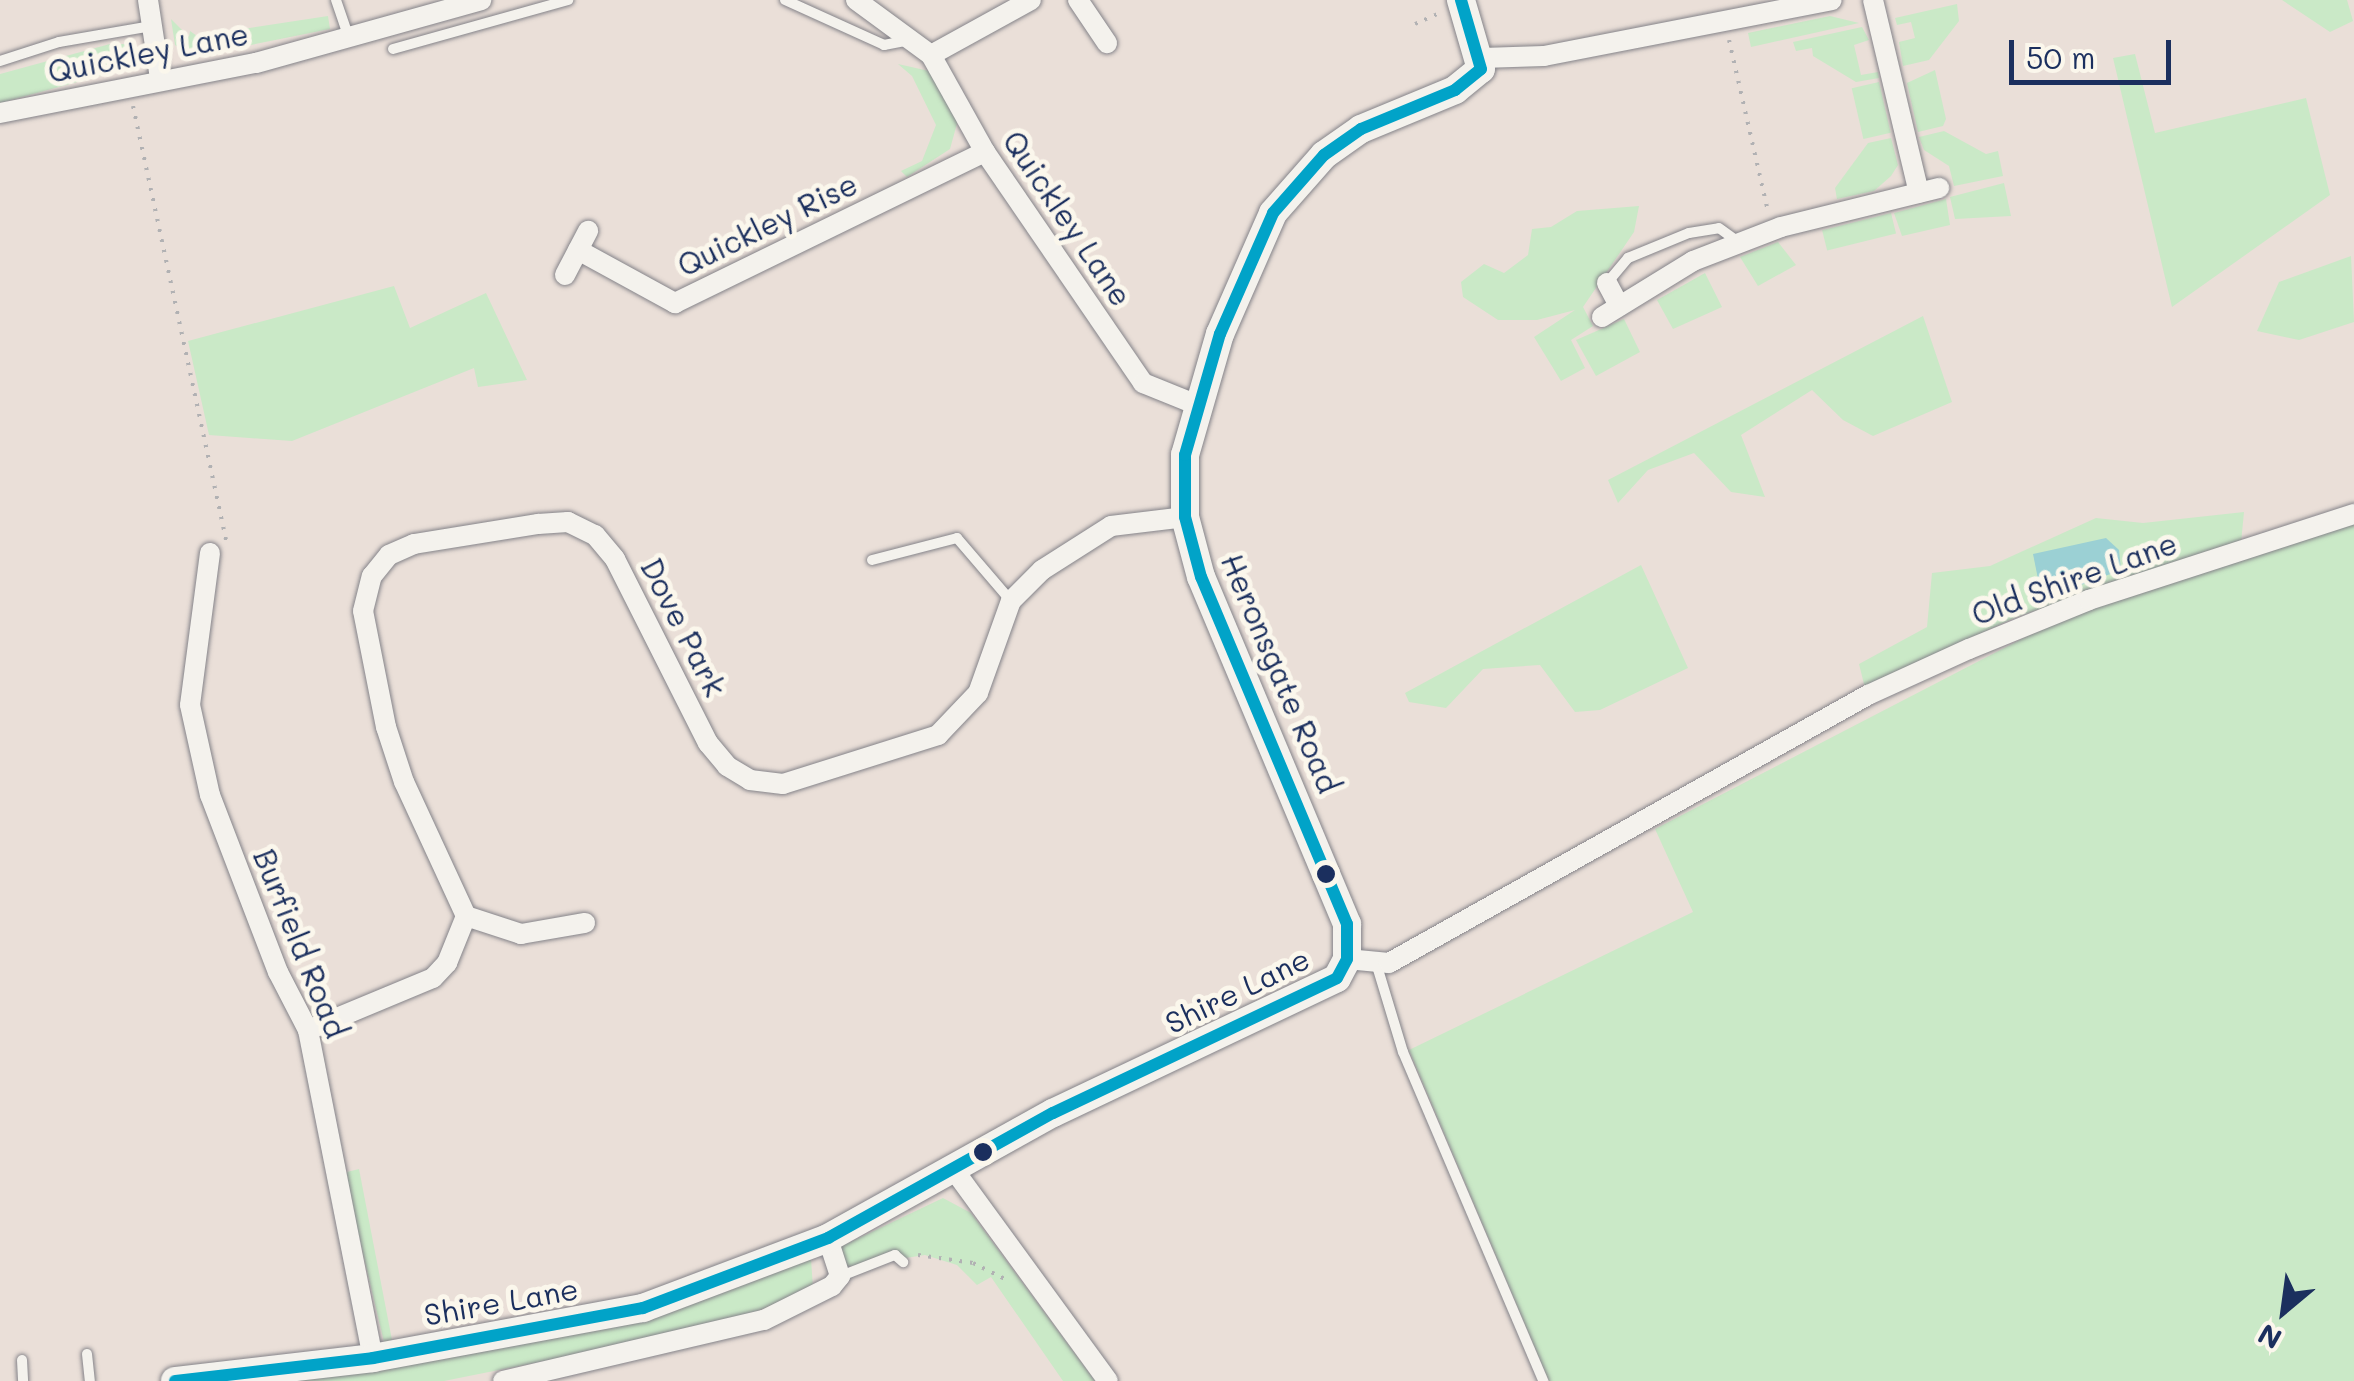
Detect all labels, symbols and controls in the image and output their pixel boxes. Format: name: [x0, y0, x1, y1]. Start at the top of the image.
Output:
street label: Quickley Lane: [45, 15, 251, 89]
scale bar: [2014, 20, 2176, 82]
text: 50 m: [2026, 37, 2096, 77]
street label: Quickley Lane: [996, 124, 1140, 312]
street label: Quickley Rise: [671, 165, 863, 283]
street label: Old Shire Lane: [1966, 524, 2182, 632]
street label: Heronsgate Road: [1214, 548, 1348, 798]
street label: Dove Park: [634, 552, 734, 702]
street label: Burfield Road: [247, 843, 355, 1043]
unlabelled marker: [1316, 864, 1336, 884]
street label: Shire Lane: [1159, 940, 1315, 1040]
unlabelled marker: [973, 1142, 993, 1162]
north arrow: [2234, 1261, 2334, 1361]
street label: Shire Lane: [421, 1270, 581, 1332]
text: N: [2251, 1316, 2287, 1358]

